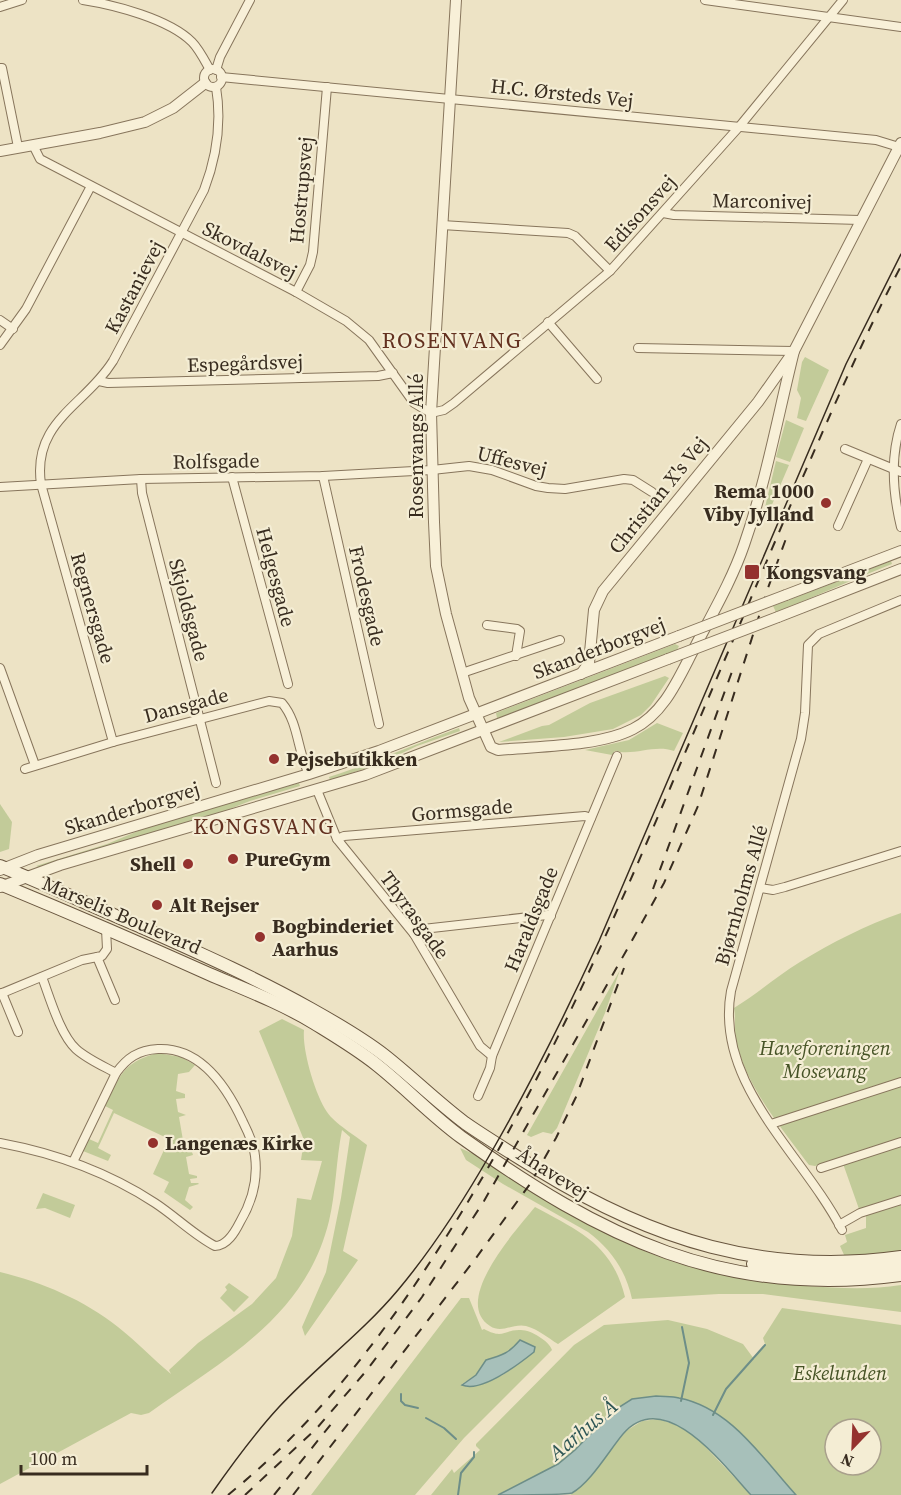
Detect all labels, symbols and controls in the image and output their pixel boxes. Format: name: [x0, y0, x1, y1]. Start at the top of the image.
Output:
street label: H.C. Ørsteds Vej: [489, 72, 635, 114]
street label: Hostrupsvej: [282, 135, 320, 245]
street label: Edisonsvej: [598, 168, 682, 258]
street label: Marconivej: [712, 186, 812, 216]
street label: Skovdalsvej: [198, 214, 302, 286]
street label: Kastanievej: [98, 235, 170, 339]
district label: ROSENVANG: [382, 325, 522, 355]
street label: Espegårdsvej: [186, 347, 304, 379]
street label: Rosenvangs Allé: [402, 373, 430, 519]
street label: Christian X's Vej: [602, 430, 714, 560]
street label: Uffesvej: [474, 439, 550, 483]
street label: Rolfsgade: [172, 446, 260, 476]
place label: Rema 1000 Viby Jylland: [703, 477, 814, 528]
marker: Rema 1000 Viby Jylland: [819, 496, 833, 510]
street label: Helgesgade: [249, 524, 303, 630]
street label: Frodesgade: [342, 543, 392, 649]
street label: Regnersgade: [64, 549, 122, 667]
street label: Skjoldsgade: [162, 556, 216, 664]
place label: Kongsvang: [766, 558, 867, 586]
marker: Kongsvang: [743, 563, 761, 581]
street label: Skanderborgvej: [529, 610, 669, 686]
street label: Dansgade: [140, 680, 232, 730]
place label: Pejsebutikken: [286, 745, 418, 773]
marker: Pejsebutikken: [267, 752, 281, 766]
street label: Skanderborgvej: [61, 774, 203, 842]
street label: Gormsgade: [410, 792, 514, 828]
district label: KONGSVANG: [193, 811, 335, 841]
street label: Bjørnholms Allé: [708, 821, 774, 969]
place label: PureGym: [245, 845, 331, 873]
place label: Shell: [130, 850, 176, 878]
marker: PureGym: [226, 852, 240, 866]
marker: Shell: [181, 857, 195, 871]
street label: Haraldsgade: [497, 862, 565, 976]
street label: Thyrasgade: [374, 865, 456, 965]
street label: Marselis Boulevard: [38, 869, 206, 961]
place label: Alt Rejser: [169, 891, 260, 919]
marker: Alt Rejser: [150, 898, 164, 912]
place label: Bogbinderiet Aarhus: [272, 912, 394, 963]
marker: Bogbinderiet Aarhus: [253, 930, 267, 944]
park label: Haveforeningen Mosevang: [758, 1034, 891, 1085]
place label: Langenæs Kirke: [165, 1129, 313, 1157]
marker: Langenæs Kirke: [146, 1136, 160, 1150]
street label: Åhavevej: [512, 1140, 594, 1206]
park label: Eskelunden: [792, 1359, 888, 1387]
water label: Aarhus Å: [541, 1391, 624, 1467]
north arrow: [823, 1417, 883, 1477]
scale bar: [21, 1438, 147, 1476]
text: 100 m: [30, 1446, 77, 1471]
text: N: [837, 1448, 857, 1473]

